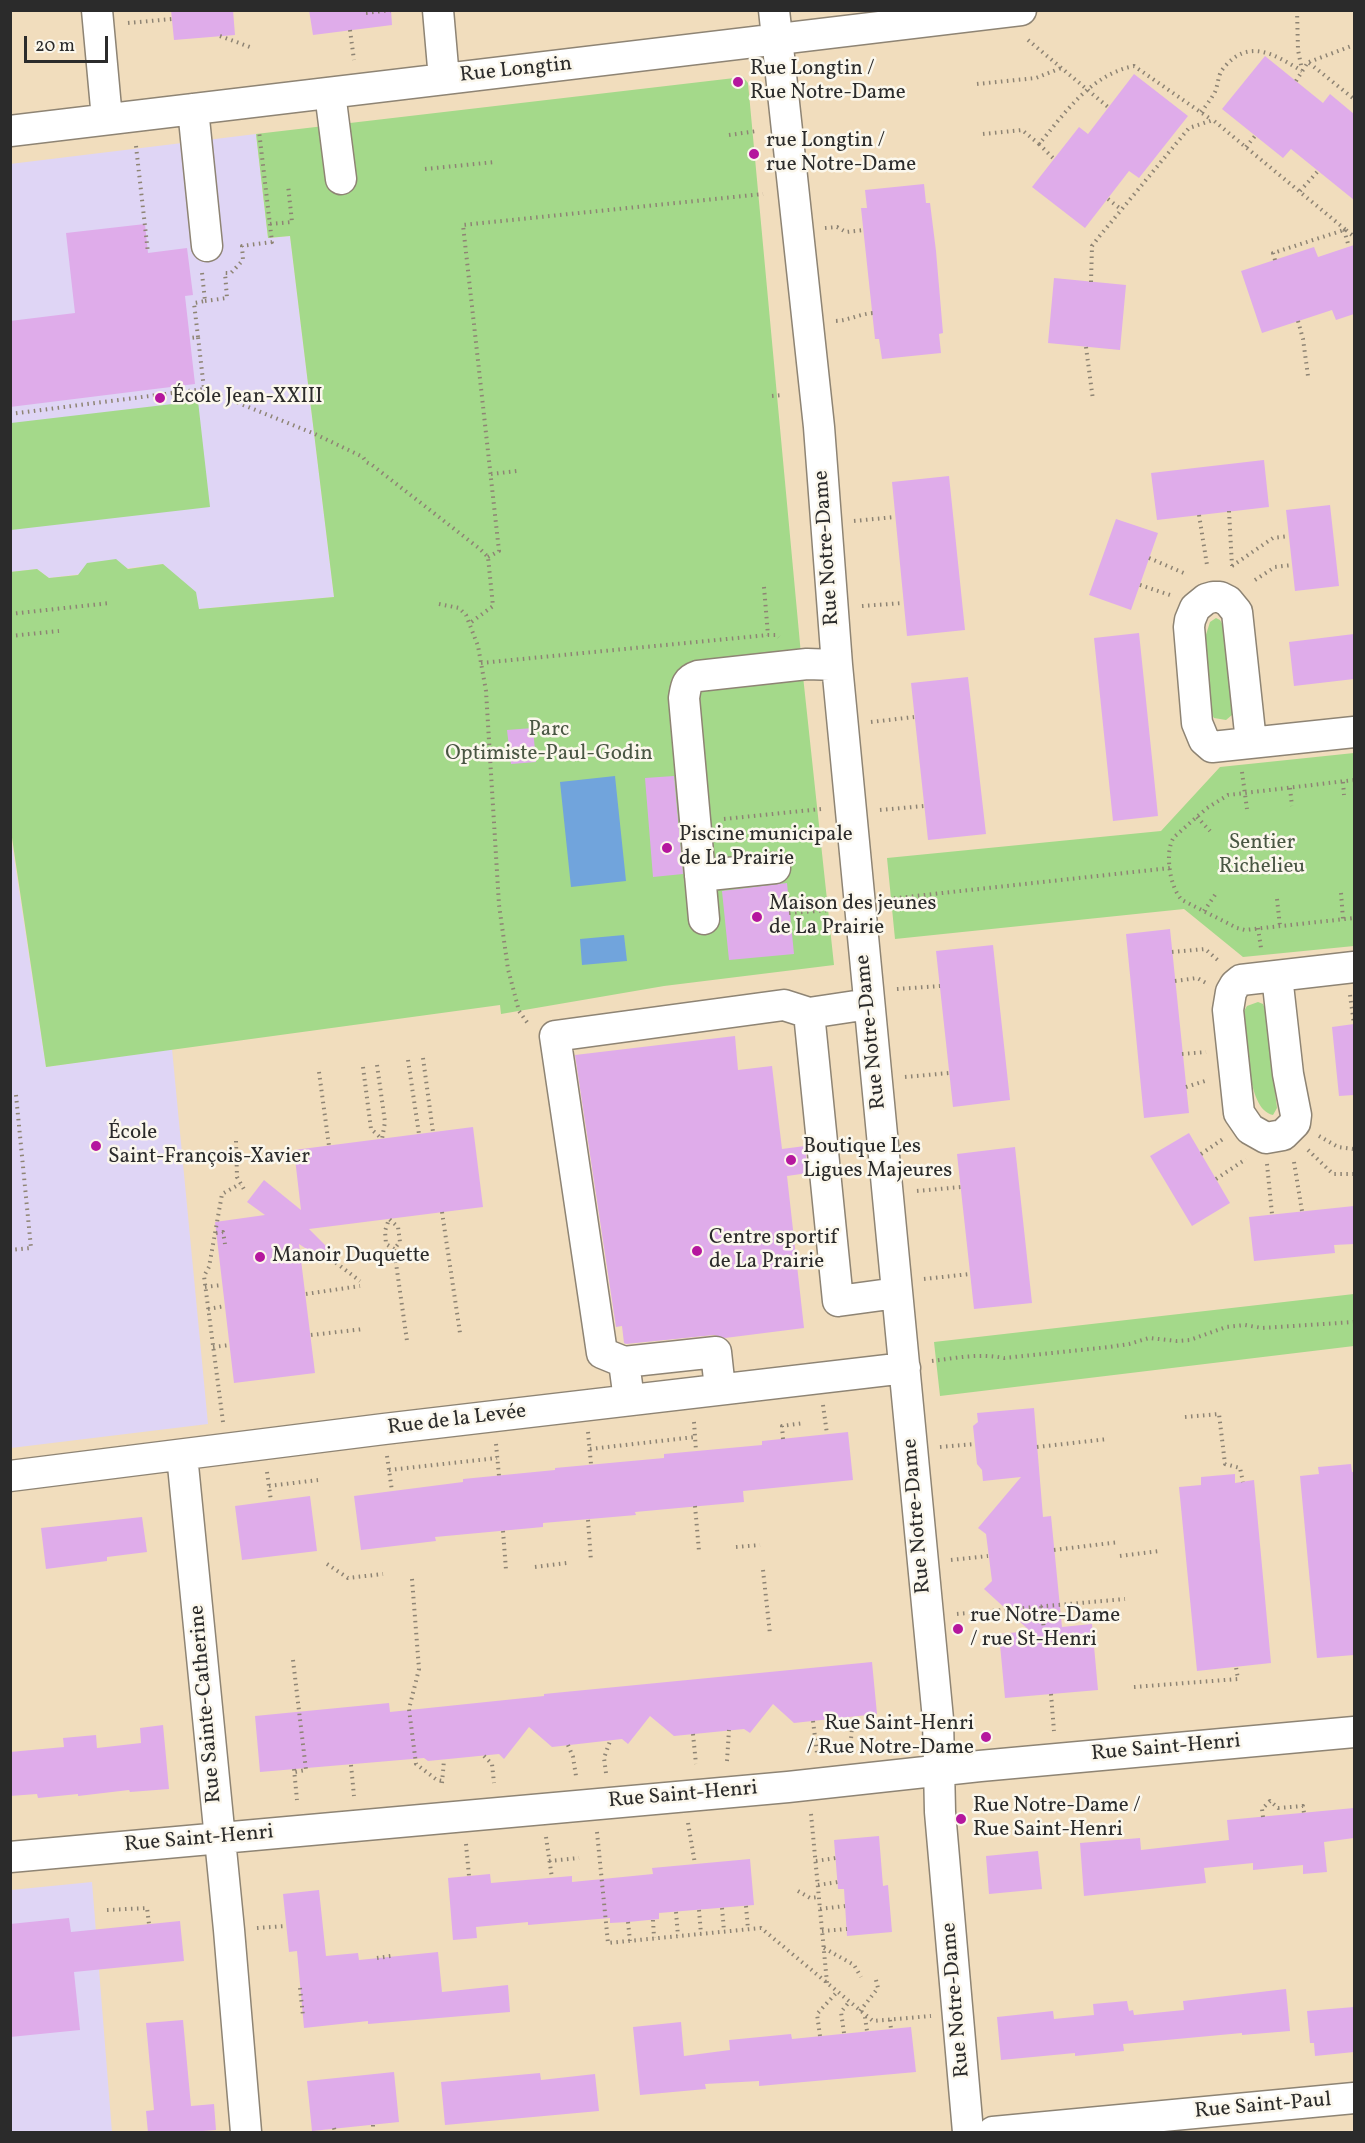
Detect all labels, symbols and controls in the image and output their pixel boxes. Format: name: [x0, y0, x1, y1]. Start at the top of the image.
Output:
scale bar: [27, 24, 111, 62]
text: 20 m: [35, 34, 75, 59]
street label: Rue Longtin: [459, 53, 573, 89]
place label: Rue Longtin / Rue Notre-Dame: [750, 57, 906, 107]
marker: Rue Longtin / Rue Notre-Dame: [731, 75, 745, 89]
place label: rue Longtin / rue Notre-Dame: [766, 129, 916, 179]
marker: rue Longtin / rue Notre-Dame: [747, 147, 761, 161]
place label: École Jean-XXIII: [172, 385, 323, 411]
marker: École Jean-XXIII: [153, 391, 167, 405]
street label: Rue Notre-Dame: [810, 469, 846, 627]
park label: Parc Optimiste-Paul-Godin: [445, 718, 653, 768]
place label: Piscine municipale de La Prairie: [679, 823, 853, 873]
park label: Sentier Richelieu: [1219, 831, 1305, 881]
marker: Piscine municipale de La Prairie: [660, 841, 674, 855]
place label: Maison des jeunes de La Prairie: [769, 892, 936, 942]
marker: Maison des jeunes de La Prairie: [750, 910, 764, 924]
street label: Rue Notre-Dame: [851, 953, 893, 1111]
place label: École Saint-François-Xavier: [108, 1121, 310, 1171]
place label: Boutique Les Ligues Majeures: [803, 1135, 952, 1185]
marker: École Saint-François-Xavier: [89, 1139, 103, 1153]
marker: Boutique Les Ligues Majeures: [784, 1153, 798, 1167]
place label: Centre sportif de La Prairie: [709, 1226, 837, 1276]
place label: Manoir Duquette: [272, 1244, 430, 1270]
marker: Centre sportif de La Prairie: [690, 1244, 704, 1258]
marker: Manoir Duquette: [253, 1250, 267, 1264]
street label: Rue de la Levée: [386, 1400, 528, 1442]
street label: Rue Notre-Dame: [899, 1437, 937, 1595]
street label: Rue Sainte-Catherine: [186, 1604, 228, 1804]
place label: rue Notre-Dame / rue St-Henri: [970, 1604, 1120, 1654]
marker: rue Notre-Dame / rue St-Henri: [951, 1622, 965, 1636]
place label: Rue Saint-Henri / Rue Notre-Dame: [806, 1712, 974, 1762]
marker: Rue Saint-Henri / Rue Notre-Dame: [979, 1730, 993, 1744]
street label: Rue Saint-Henri: [1090, 1730, 1242, 1768]
street label: Rue Saint-Henri: [607, 1777, 759, 1815]
place label: Rue Notre-Dame / Rue Saint-Henri: [973, 1794, 1141, 1844]
marker: Rue Notre-Dame / Rue Saint-Henri: [954, 1812, 968, 1826]
street label: Rue Saint-Henri: [123, 1821, 275, 1859]
street label: Rue Notre-Dame: [938, 1921, 976, 2079]
street label: Rue Saint-Paul: [1194, 2088, 1332, 2126]

